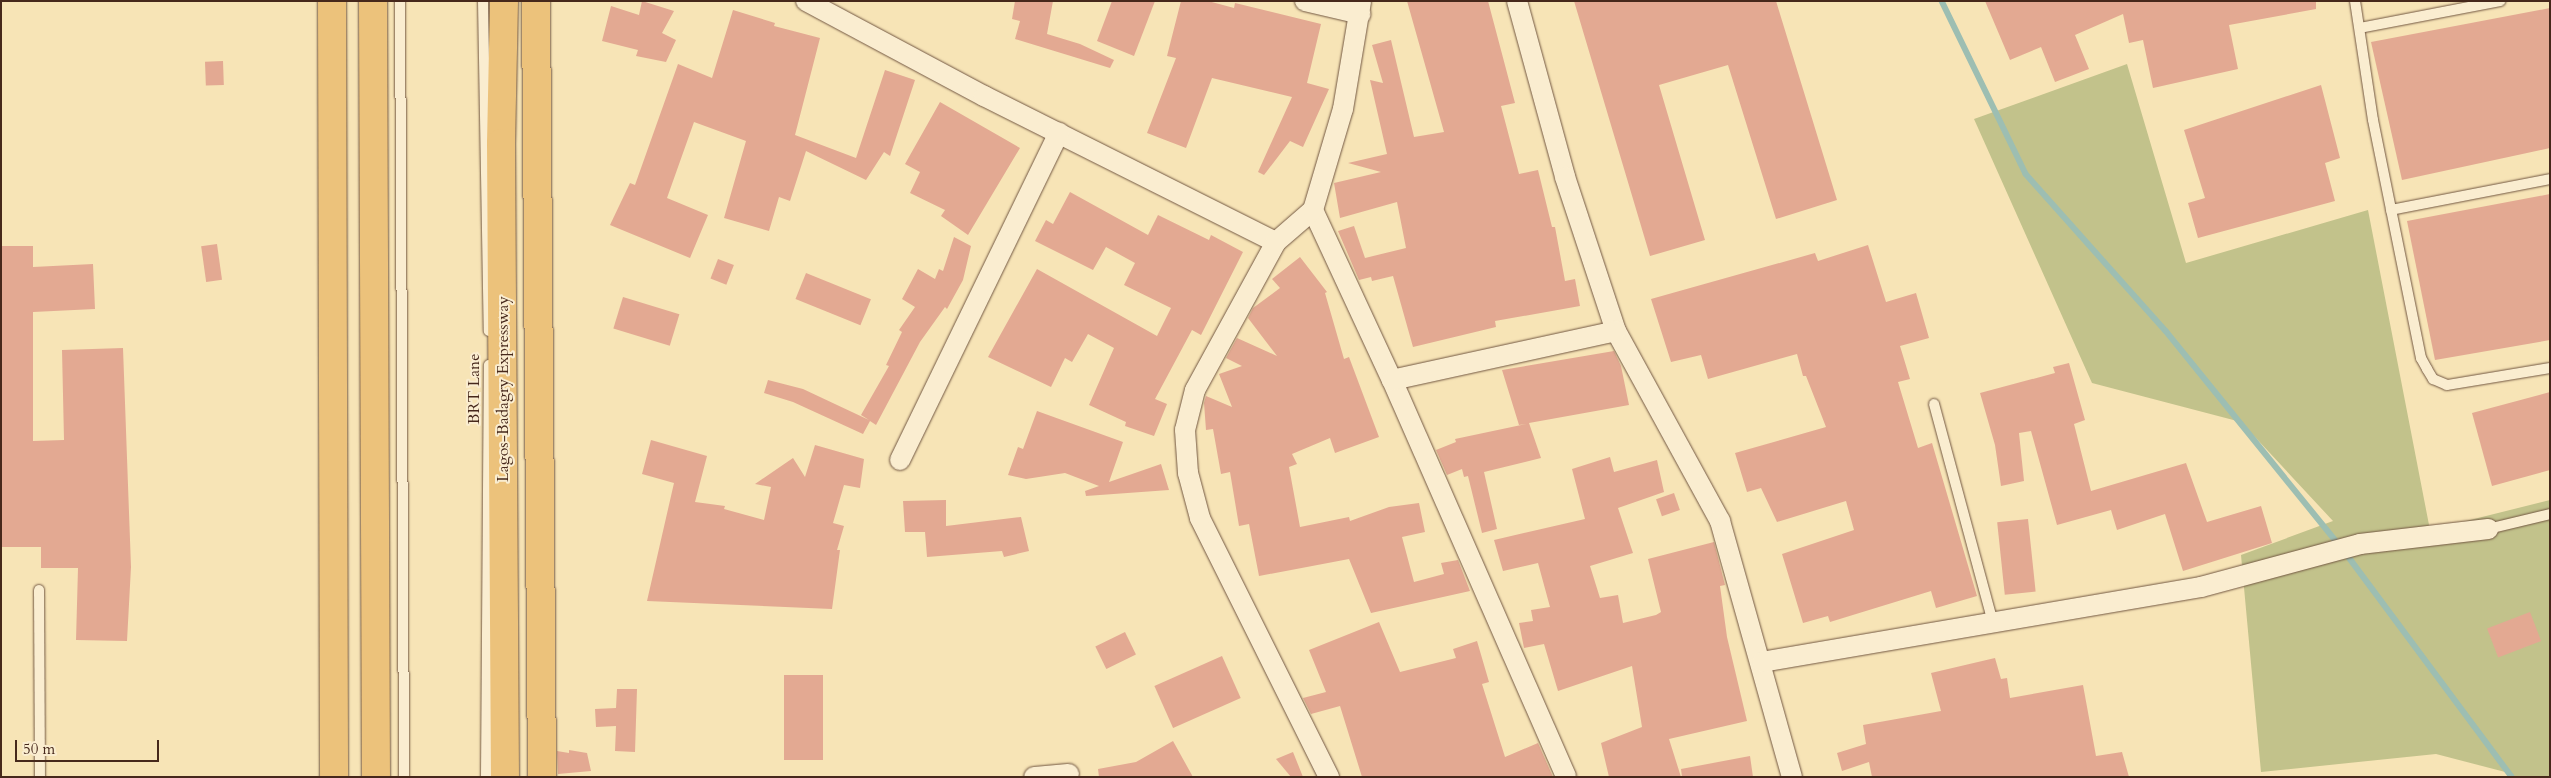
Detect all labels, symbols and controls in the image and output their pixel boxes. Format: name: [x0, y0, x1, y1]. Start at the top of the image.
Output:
street label: Lagos-Badagry Expressway: [493, 296, 513, 482]
street label: BRT Lane: [464, 354, 484, 424]
scale bar: [18, 730, 161, 762]
text: 50 m: [23, 739, 55, 759]

